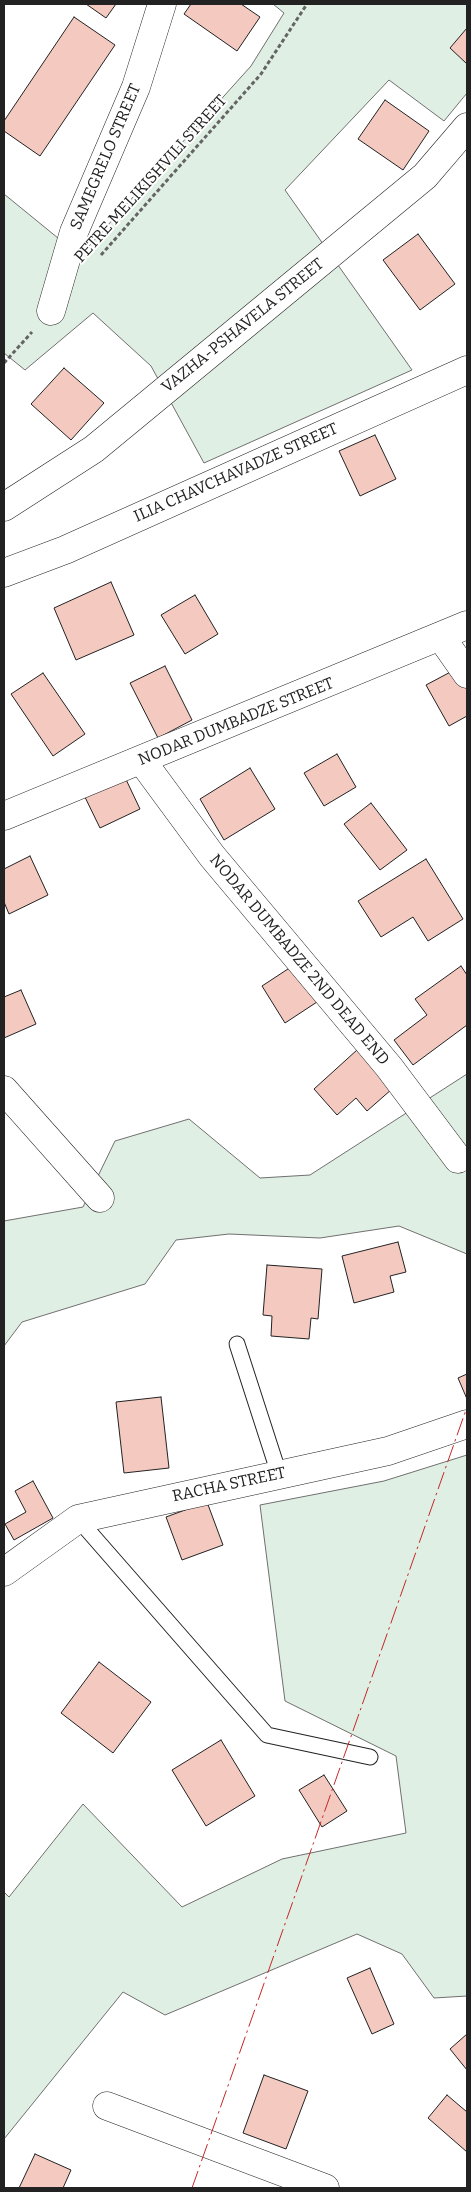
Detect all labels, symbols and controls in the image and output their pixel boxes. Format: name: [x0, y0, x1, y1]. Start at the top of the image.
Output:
street label: SAMEGRELO STREET: [67, 81, 145, 233]
street label: PETRE MELIKISHVILI STREET: [71, 91, 231, 267]
street label: VAZHA-PSHAVELA STREET: [158, 255, 328, 397]
street label: ILIA CHAVCHAVADZE STREET: [131, 419, 341, 527]
street label: NODAR DUMBADZE STREET: [135, 674, 337, 770]
street label: NODAR DUMBADZE 2ND DEAD END: [205, 851, 393, 1069]
street label: RACHA STREET: [170, 1464, 288, 1506]

